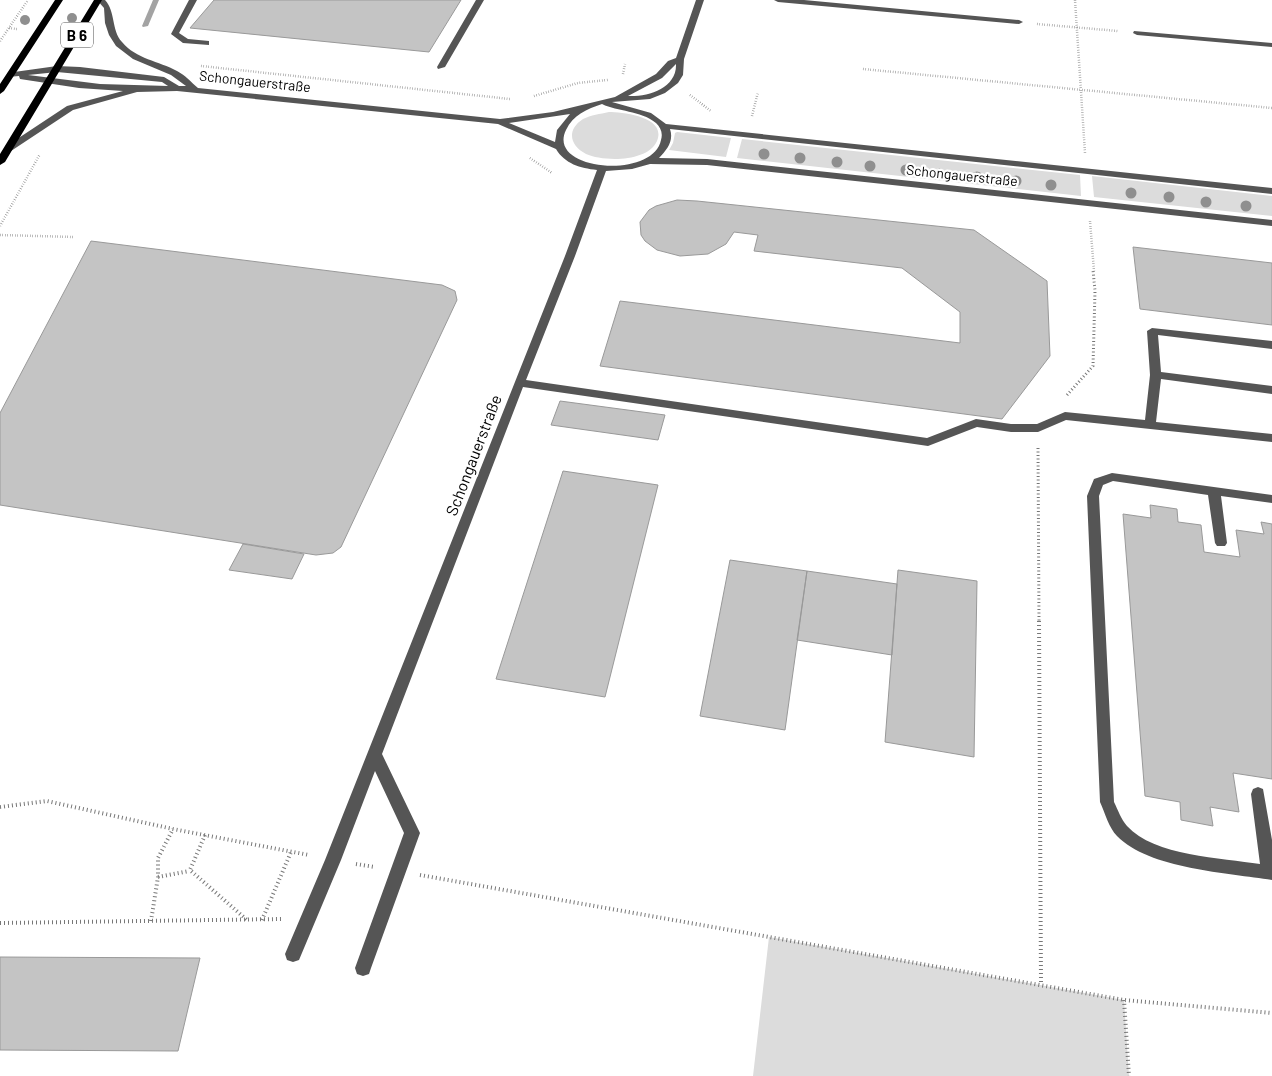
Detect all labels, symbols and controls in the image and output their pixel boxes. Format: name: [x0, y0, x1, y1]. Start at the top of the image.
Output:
road number: B 6: [61, 22, 93, 48]
street label: Schongauerstraße: [198, 67, 312, 95]
street label: Schongauerstraße: [905, 161, 1019, 189]
street label: Schongauerstraße: [441, 392, 505, 518]

